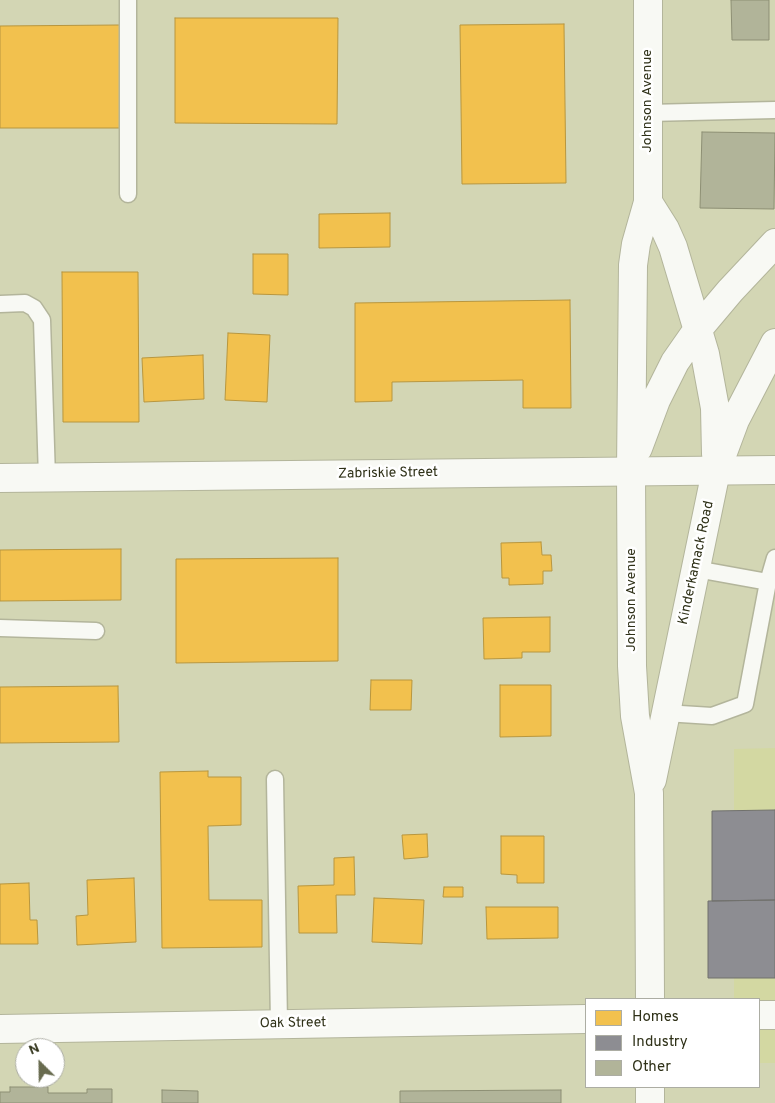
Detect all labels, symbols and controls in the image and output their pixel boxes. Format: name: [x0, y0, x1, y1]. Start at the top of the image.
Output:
street label: Johnson Avenue: [640, 49, 656, 153]
street label: Zabriskie Street: [338, 465, 438, 483]
street label: Kinderkamack Road: [676, 500, 718, 626]
street label: Johnson Avenue: [624, 548, 640, 652]
legend: [585, 998, 760, 1088]
text: Homes: [632, 1008, 679, 1027]
street label: Oak Street: [260, 1015, 326, 1033]
text: Industry: [632, 1033, 688, 1052]
north arrow: [15, 1038, 65, 1088]
text: N: [26, 1040, 42, 1059]
text: Other: [632, 1058, 671, 1077]

